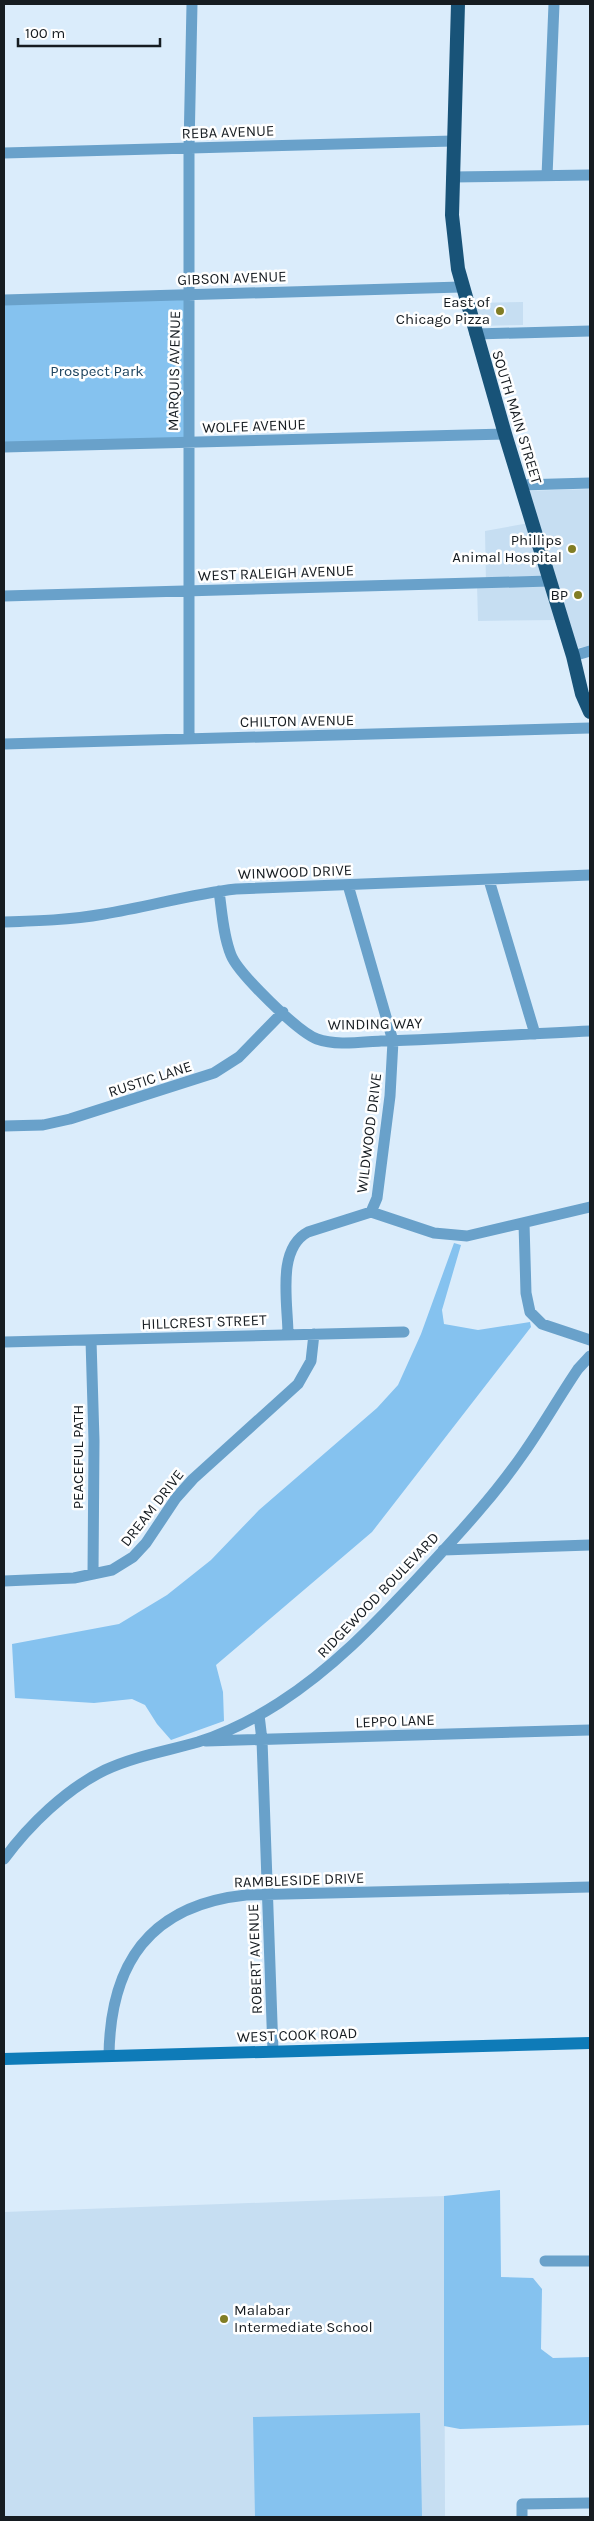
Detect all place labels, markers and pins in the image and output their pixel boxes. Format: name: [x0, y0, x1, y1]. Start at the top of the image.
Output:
place label: East of Chicago Pizza: [396, 293, 491, 328]
marker: East of Chicago Pizza: [494, 305, 506, 317]
place label: Phillips Animal Hospital: [452, 531, 562, 566]
marker: Phillips Animal Hospital: [566, 543, 578, 555]
place label: BP: [550, 586, 568, 604]
marker: BP: [572, 589, 584, 601]
place label: Malabar Intermediate School: [234, 2301, 373, 2336]
marker: Malabar Intermediate School: [218, 2313, 230, 2325]

